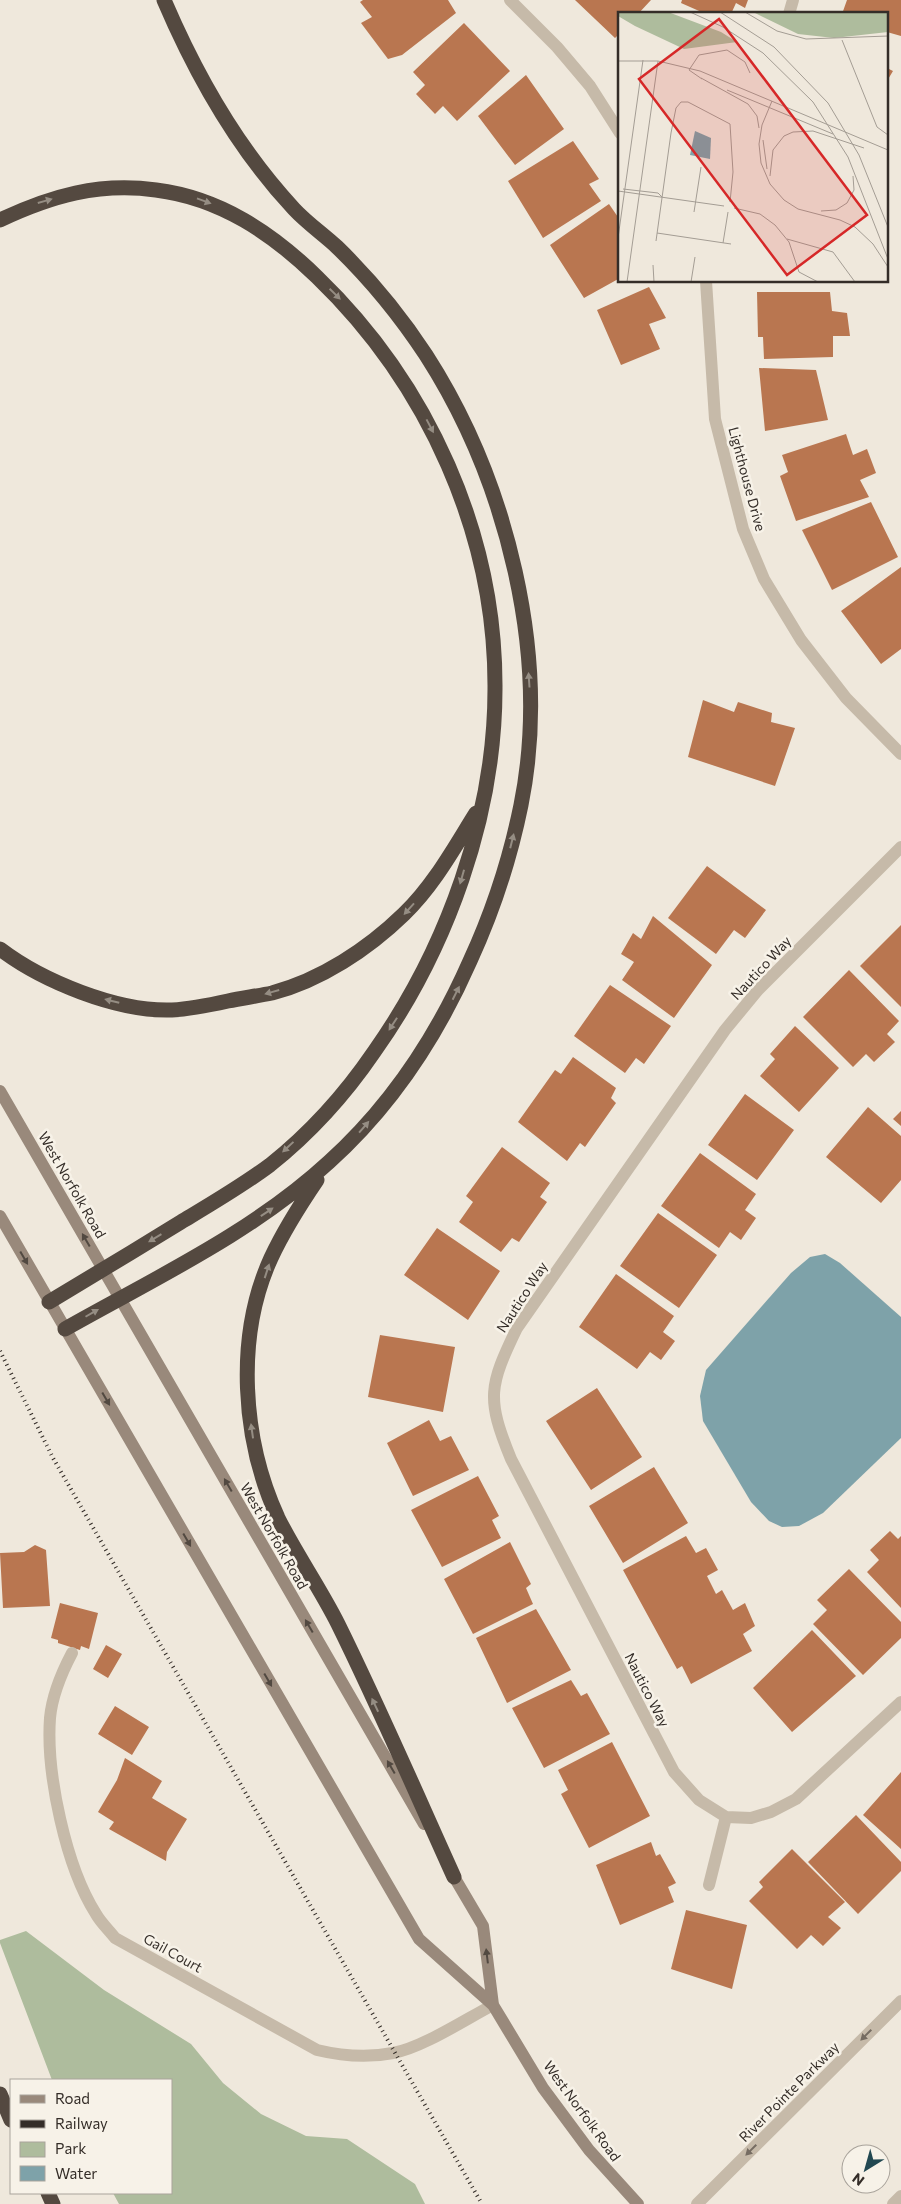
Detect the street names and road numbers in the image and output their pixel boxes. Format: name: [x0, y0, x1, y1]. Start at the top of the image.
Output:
street label: Lighthouse Drive: [725, 425, 770, 533]
street label: Nautico Way: [727, 932, 794, 1003]
street label: West Norfolk Road: [35, 1129, 110, 1241]
street label: Nautico Way: [492, 1258, 551, 1335]
street label: West Norfolk Road: [237, 1480, 312, 1592]
street label: Nautico Way: [621, 1650, 673, 1730]
street label: Gail Court: [141, 1929, 206, 1976]
street label: River Pointe Parkway: [735, 2038, 842, 2145]
street label: West Norfolk Road: [540, 2057, 625, 2164]

